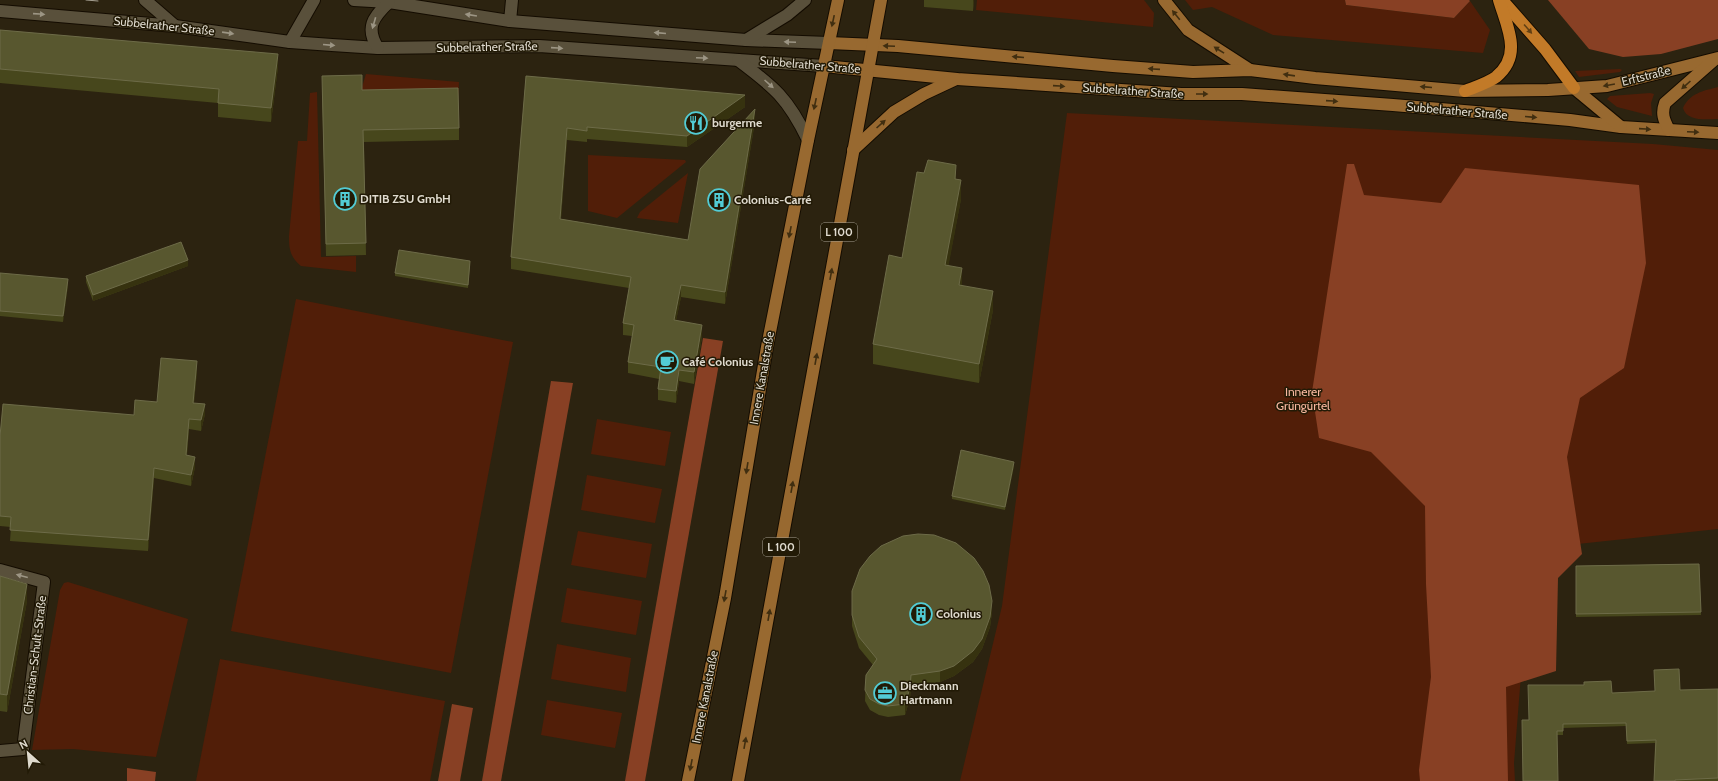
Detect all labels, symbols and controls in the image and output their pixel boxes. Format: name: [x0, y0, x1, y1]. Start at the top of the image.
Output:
one-way arrow: [1171, 9, 1180, 20]
one-way arrow: [33, 11, 45, 18]
one-way arrow: [465, 12, 477, 18]
street label: Subbelrather Straße: [113, 13, 215, 38]
one-way arrow: [830, 15, 836, 28]
one-way arrow: [370, 17, 376, 30]
one-way arrow: [1523, 24, 1532, 35]
one-way arrow: [222, 30, 234, 36]
one-way arrow: [654, 30, 666, 37]
street label: Subbelrather Straße: [436, 38, 538, 55]
one-way arrow: [783, 39, 796, 45]
one-way arrow: [323, 42, 335, 48]
one-way arrow: [883, 42, 895, 49]
one-way arrow: [551, 44, 563, 51]
one-way arrow: [1214, 46, 1224, 54]
street label: Subbelrather Straße: [759, 53, 861, 76]
one-way arrow: [696, 54, 708, 61]
one-way arrow: [1012, 54, 1024, 60]
street label: Erftstraße: [1620, 62, 1672, 89]
one-way arrow: [1148, 65, 1160, 72]
one-way arrow: [1283, 72, 1295, 78]
one-way arrow: [763, 79, 774, 88]
street label: Subbelrather Straße: [1082, 79, 1184, 102]
one-way arrow: [1681, 80, 1691, 89]
one-way arrow: [1053, 82, 1065, 89]
one-way arrow: [1603, 82, 1615, 88]
one-way arrow: [1420, 84, 1432, 91]
one-way arrow: [1196, 91, 1209, 97]
one-way arrow: [1326, 97, 1338, 104]
one-way arrow: [812, 98, 818, 110]
street label: Subbelrather Straße: [1406, 99, 1508, 122]
restaurant icon: burgerme: [683, 110, 709, 136]
one-way arrow: [1525, 114, 1537, 121]
place label: burgerme: [712, 115, 762, 130]
one-way arrow: [876, 119, 886, 128]
one-way arrow: [1639, 125, 1651, 132]
one-way arrow: [1687, 128, 1699, 135]
building icon: DITIB ZSU GmbH: [332, 186, 358, 212]
building icon: Colonius-Carré: [706, 187, 732, 213]
place label: DITIB ZSU GmbH: [360, 191, 451, 206]
place label: Colonius-Carré: [734, 192, 811, 207]
road number: L 100: [821, 223, 857, 241]
one-way arrow: [786, 226, 792, 238]
one-way arrow: [828, 268, 834, 281]
street label: Innere Kanalstraße: [746, 330, 777, 426]
cafe icon: Café Colonius: [654, 349, 680, 375]
one-way arrow: [813, 353, 819, 365]
place label: Café Colonius: [682, 354, 753, 369]
park label: Innerer Grüngürtel: [1276, 384, 1330, 413]
one-way arrow: [743, 462, 749, 474]
one-way arrow: [789, 481, 795, 493]
road number: L 100: [763, 538, 799, 556]
one-way arrow: [16, 573, 28, 579]
one-way arrow: [722, 590, 728, 602]
street label: Christian-Schult-Straße: [20, 595, 49, 715]
building icon: Colonius: [908, 601, 934, 627]
place label: Colonius: [936, 606, 981, 621]
one-way arrow: [766, 609, 772, 621]
street label: Innere Kanalstraße: [688, 649, 721, 745]
place label: Dieckmann Hartmann: [900, 678, 959, 707]
office icon: Dieckmann Hartmann: [872, 680, 898, 706]
north arrow: [8, 733, 48, 773]
text: N: [17, 736, 30, 752]
one-way arrow: [743, 737, 749, 749]
one-way arrow: [688, 759, 694, 771]

